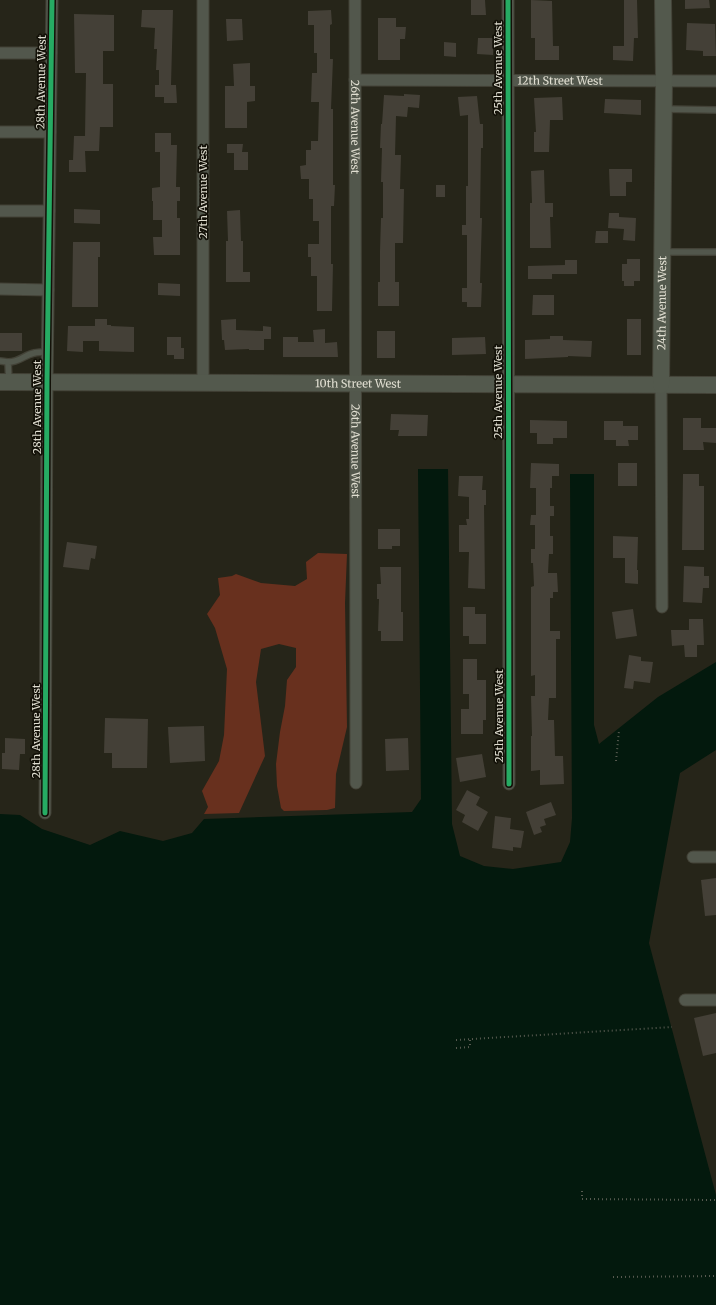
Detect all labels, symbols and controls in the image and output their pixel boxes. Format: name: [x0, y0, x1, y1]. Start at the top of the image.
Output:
street label: 25th Avenue West: [491, 21, 505, 115]
street label: 28th Avenue West: [33, 34, 49, 129]
street label: 12th Street West: [517, 73, 603, 88]
street label: 26th Avenue West: [348, 80, 362, 175]
street label: 27th Avenue West: [196, 145, 210, 239]
street label: 24th Avenue West: [654, 255, 669, 350]
street label: 25th Avenue West: [491, 345, 505, 439]
street label: 28th Avenue West: [30, 359, 44, 454]
street label: 10th Street West: [315, 376, 402, 391]
street label: 26th Avenue West: [349, 404, 363, 499]
street label: 25th Avenue West: [492, 669, 506, 763]
street label: 28th Avenue West: [29, 683, 43, 778]

